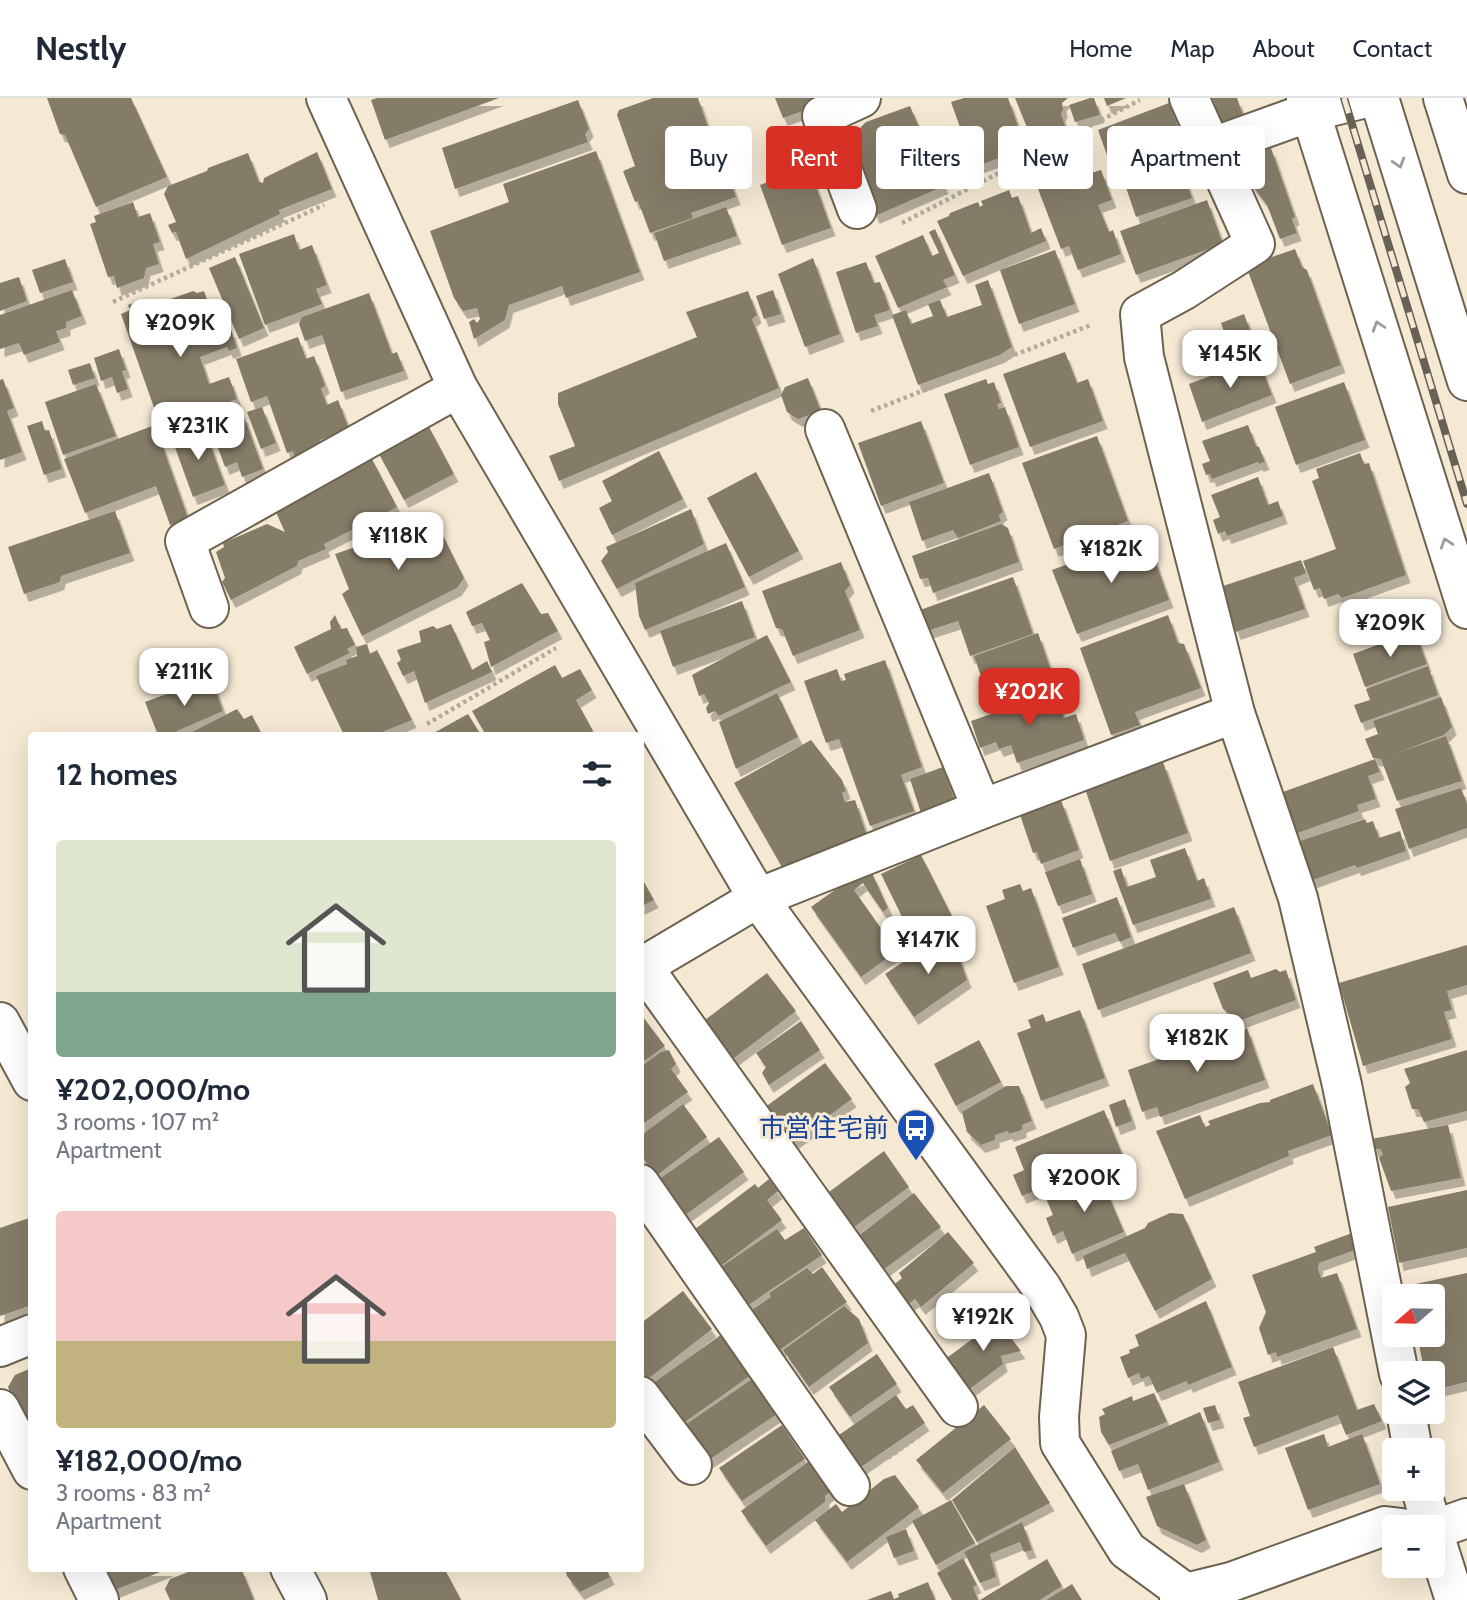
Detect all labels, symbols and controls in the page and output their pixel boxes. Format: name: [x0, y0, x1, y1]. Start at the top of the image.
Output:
text: Nestly: [35, 28, 126, 68]
text: Home: [1069, 34, 1132, 63]
text: Map: [1170, 34, 1215, 63]
text: About: [1253, 34, 1315, 63]
text: Contact: [1353, 34, 1432, 63]
chip: Buy: [665, 126, 752, 189]
chip: Rent: [766, 126, 862, 189]
chip: Filters: [876, 126, 984, 189]
chip: New: [998, 126, 1093, 189]
chip: Apartment: [1107, 126, 1265, 189]
one-way arrow: [1391, 157, 1406, 169]
pin: ¥209K: [131, 300, 229, 359]
text: ¥209K: [145, 308, 215, 336]
one-way arrow: [1372, 321, 1386, 333]
pin: ¥145K: [1181, 330, 1279, 390]
text: ¥145K: [1198, 339, 1262, 367]
pin: ¥231K: [149, 402, 247, 462]
text: ¥231K: [167, 411, 229, 439]
pin: ¥118K: [349, 512, 447, 572]
text: ¥118K: [368, 521, 428, 549]
pin: ¥182K: [1062, 526, 1160, 585]
text: ¥182K: [1080, 534, 1142, 562]
one-way arrow: [1440, 538, 1455, 550]
pin: ¥209K: [1341, 600, 1439, 659]
text: ¥209K: [1355, 608, 1425, 636]
pin: ¥211K: [135, 648, 233, 708]
text: ¥211K: [155, 657, 213, 685]
pin: ¥202K: [980, 668, 1078, 728]
text: ¥202K: [995, 677, 1063, 705]
icon: filters: [578, 755, 616, 793]
text: 12 homes: [56, 756, 178, 793]
icon: home: [273, 885, 399, 1011]
pin: ¥147K: [879, 916, 977, 976]
text: ¥147K: [897, 925, 959, 953]
pin: ¥182K: [1148, 1014, 1246, 1074]
text: ¥182K: [1166, 1023, 1228, 1051]
text: ¥202,000/mo: [56, 1071, 250, 1108]
bus stop icon: 市営住宅前: [895, 1107, 937, 1162]
text: 3 rooms · 107 m²: [56, 1108, 219, 1136]
place label: 市営住宅前: [759, 1112, 889, 1144]
text: Apartment: [56, 1136, 161, 1164]
pin: ¥200K: [1035, 1154, 1133, 1214]
text: ¥200K: [1048, 1163, 1120, 1191]
icon: home: [273, 1256, 399, 1382]
north arrow: [1382, 1284, 1446, 1348]
map controls: [1382, 1284, 1445, 1578]
pin: ¥192K: [934, 1294, 1032, 1353]
text: ¥192K: [952, 1302, 1014, 1330]
button: layers: [1382, 1361, 1445, 1424]
button: +: [1382, 1438, 1445, 1501]
text: ¥182,000/mo: [56, 1442, 242, 1479]
text: 3 rooms · 83 m²: [56, 1479, 211, 1507]
text: Apartment: [56, 1507, 161, 1535]
button: −: [1382, 1515, 1445, 1578]

